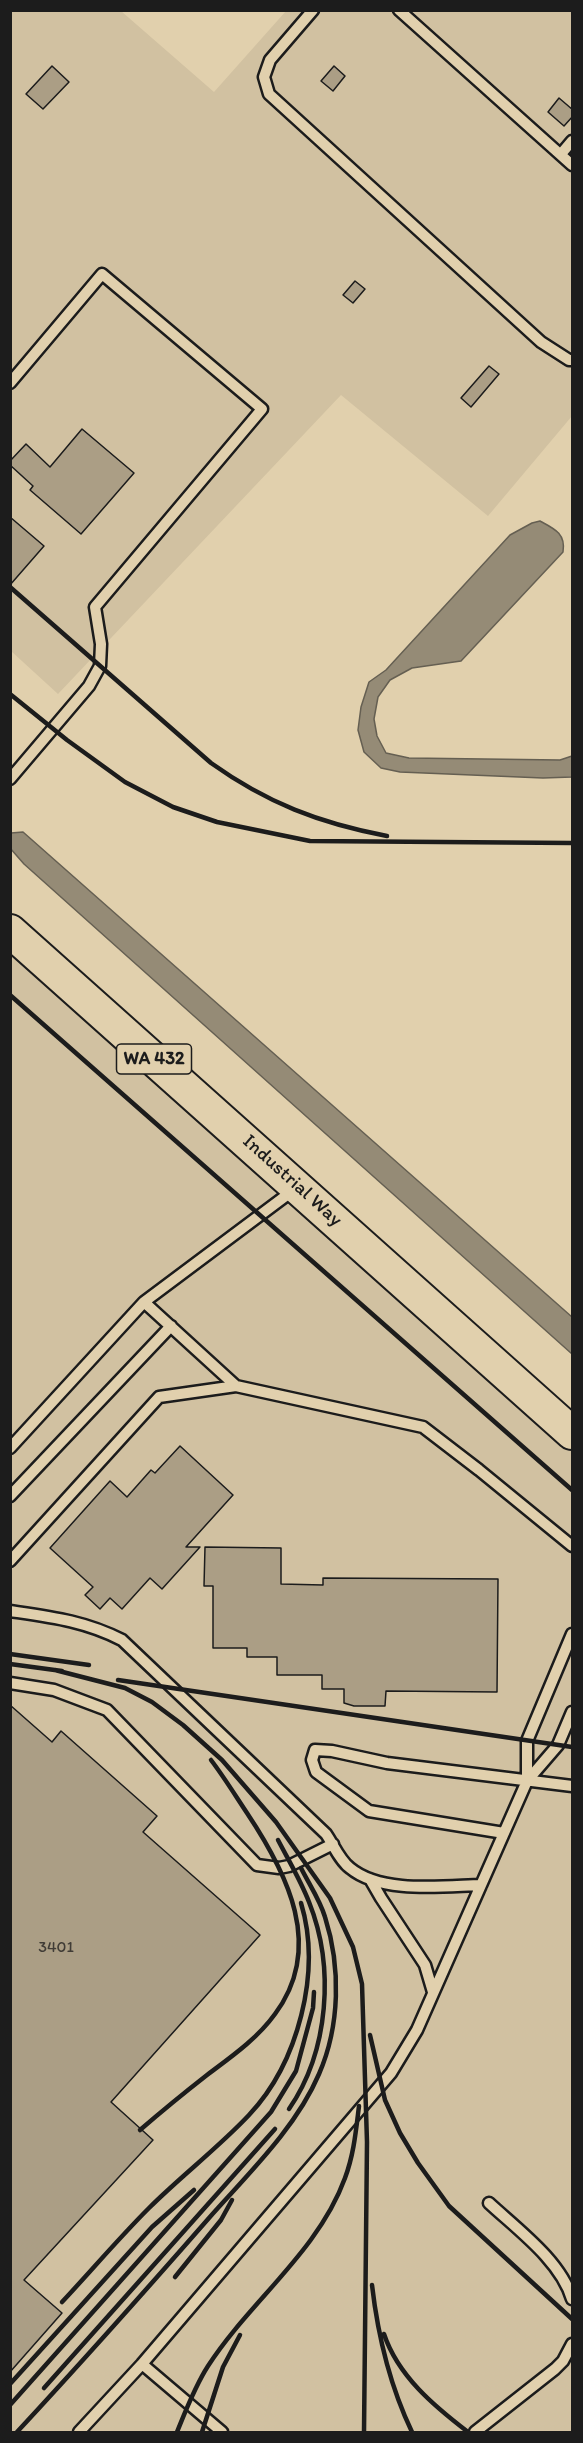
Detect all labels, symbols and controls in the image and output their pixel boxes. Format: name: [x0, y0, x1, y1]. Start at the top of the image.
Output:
road number: WA 432: [116, 1044, 192, 1074]
street label: Industrial Way: [237, 1130, 347, 1232]
house number: 3401: [38, 1938, 74, 1958]

